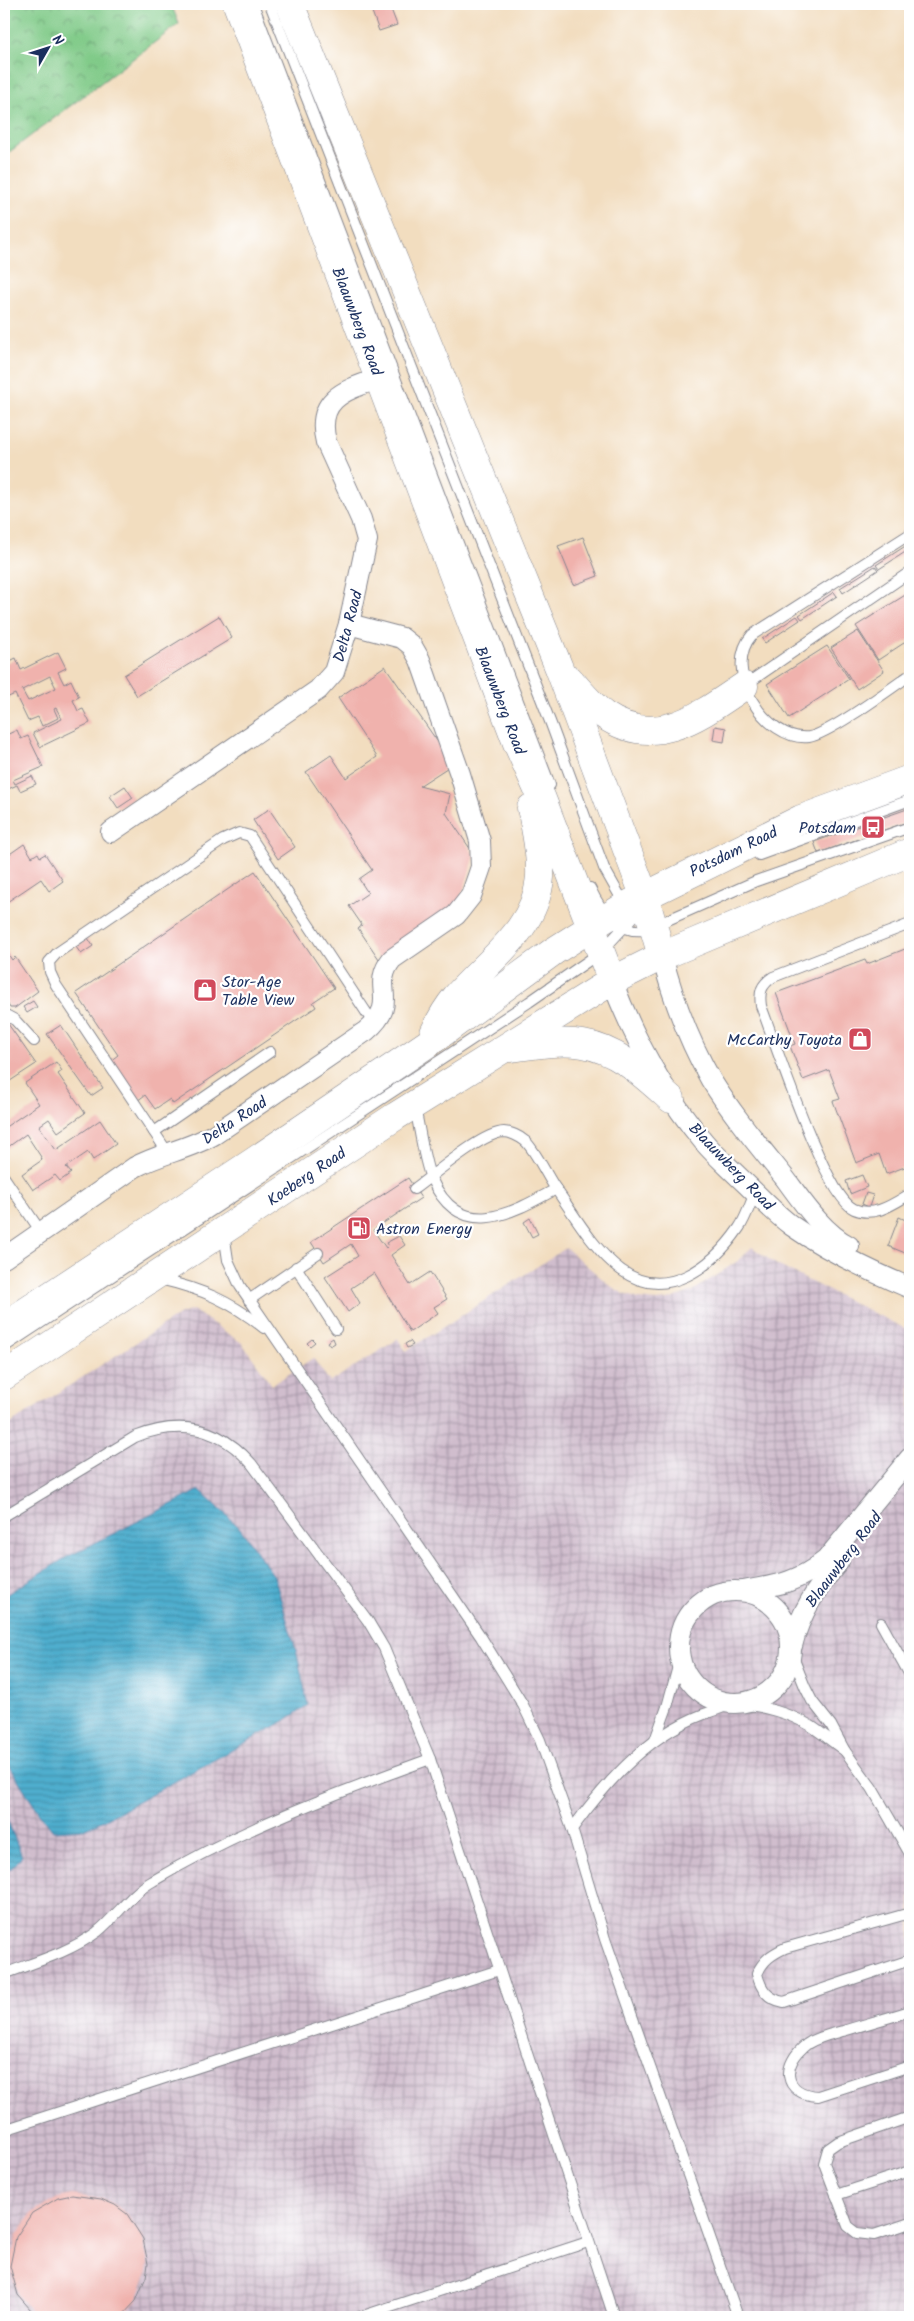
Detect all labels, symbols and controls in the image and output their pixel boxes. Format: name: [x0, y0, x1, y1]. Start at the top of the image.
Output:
north arrow: [22, 22, 72, 72]
text: N: [46, 30, 69, 51]
street label: Blaauwberg Road: [324, 264, 389, 380]
street label: Delta Road: [327, 587, 370, 665]
street label: Blaauwberg Road: [467, 643, 532, 759]
bus stop icon: Potsdam: [860, 814, 886, 840]
place label: Potsdam: [799, 816, 856, 841]
street label: Potsdam Road: [685, 820, 783, 885]
place label: Stor-Age Table View: [222, 970, 295, 1013]
shop icon: Stor-Age Table View: [192, 977, 218, 1003]
shop icon: McCarthy Toyota: [847, 1026, 873, 1052]
place label: McCarthy Toyota: [727, 1028, 842, 1053]
street label: Delta Road: [197, 1090, 273, 1152]
street label: Blaauwberg Road: [682, 1117, 780, 1218]
street label: Koeberg Road: [262, 1141, 352, 1213]
fuel station icon: Astron Energy: [346, 1215, 372, 1241]
place label: Astron Energy: [376, 1217, 472, 1242]
street label: Blaauwberg Road: [800, 1506, 889, 1613]

